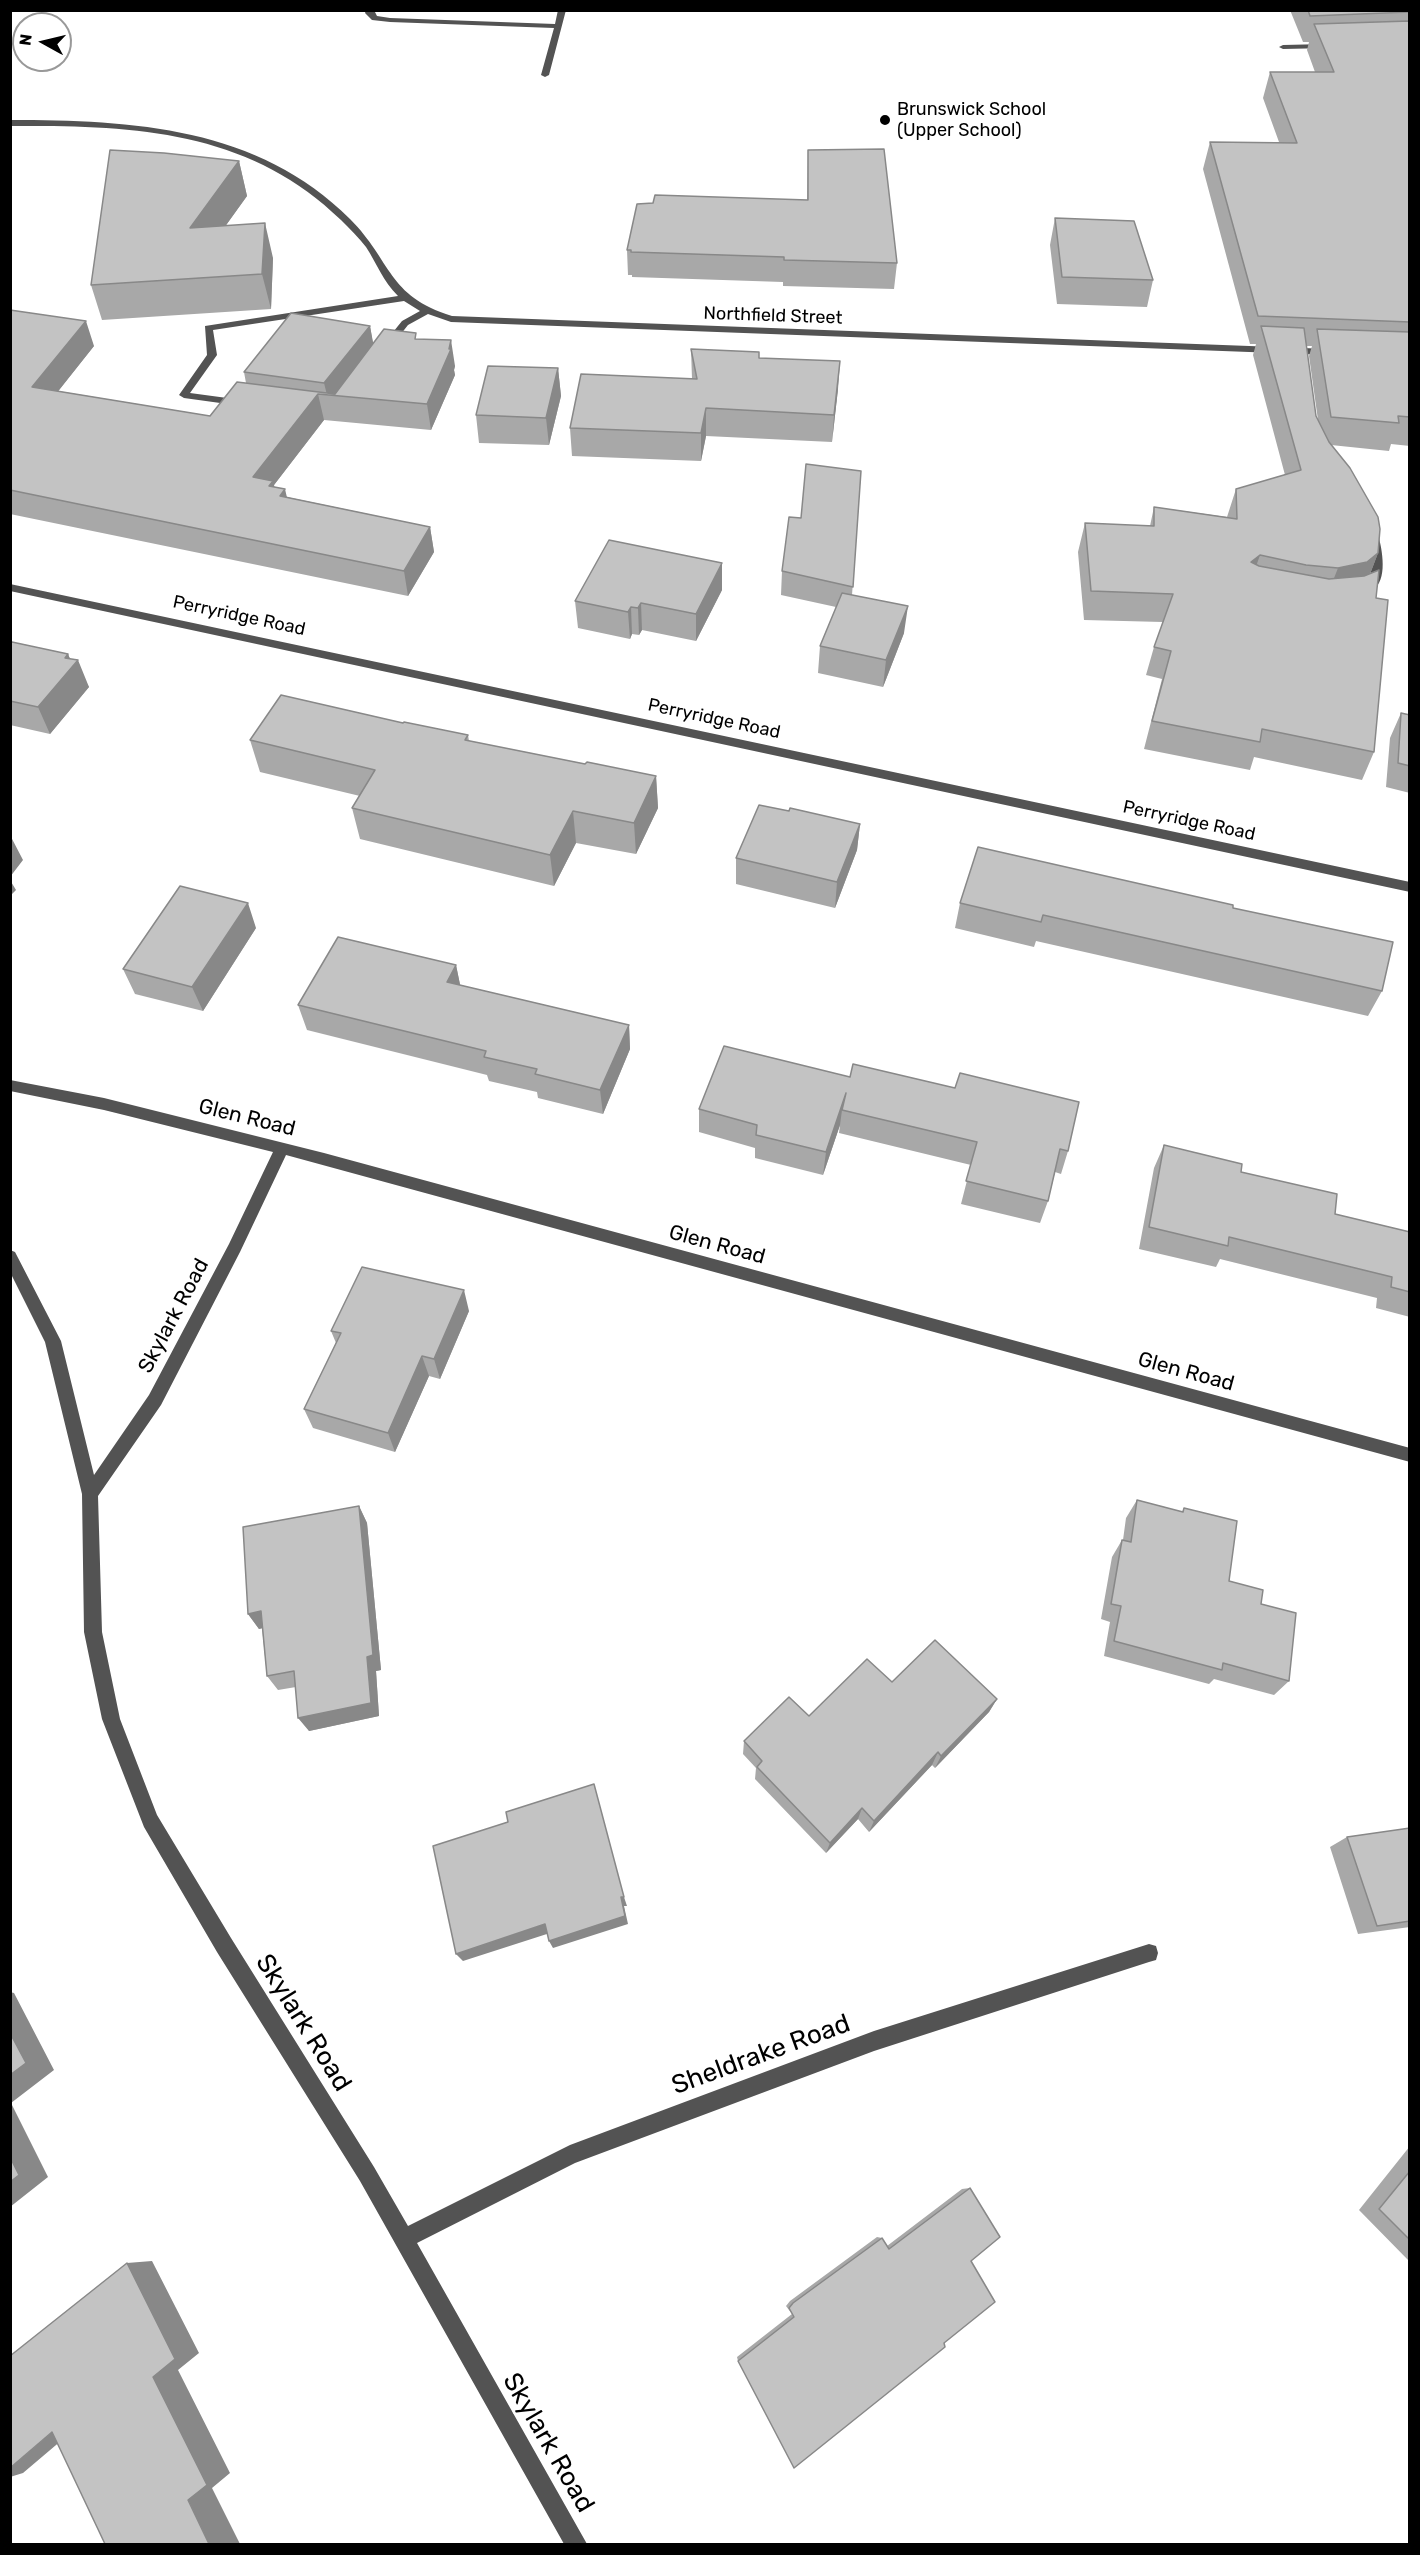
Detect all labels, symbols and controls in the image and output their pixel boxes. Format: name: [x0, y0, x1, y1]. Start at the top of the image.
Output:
north arrow: [12, 12, 72, 72]
text: N: [15, 33, 36, 47]
place label: Brunswick School (Upper School): [897, 99, 1046, 142]
marker: Brunswick School (Upper School): [878, 113, 892, 127]
street label: Northfield Street: [703, 303, 843, 329]
street label: Perryridge Road: [171, 591, 307, 641]
street label: Perryridge Road: [646, 694, 782, 744]
street label: Perryridge Road: [1121, 796, 1257, 846]
street label: Glen Road: [196, 1094, 298, 1142]
street label: Glen Road: [666, 1220, 768, 1270]
street label: Skylark Road: [133, 1254, 215, 1378]
street label: Glen Road: [1135, 1347, 1237, 1397]
street label: Skylark Road: [248, 1949, 358, 2097]
street label: Sheldrake Road: [667, 2008, 855, 2102]
street label: Skylark Road: [496, 2368, 600, 2518]

